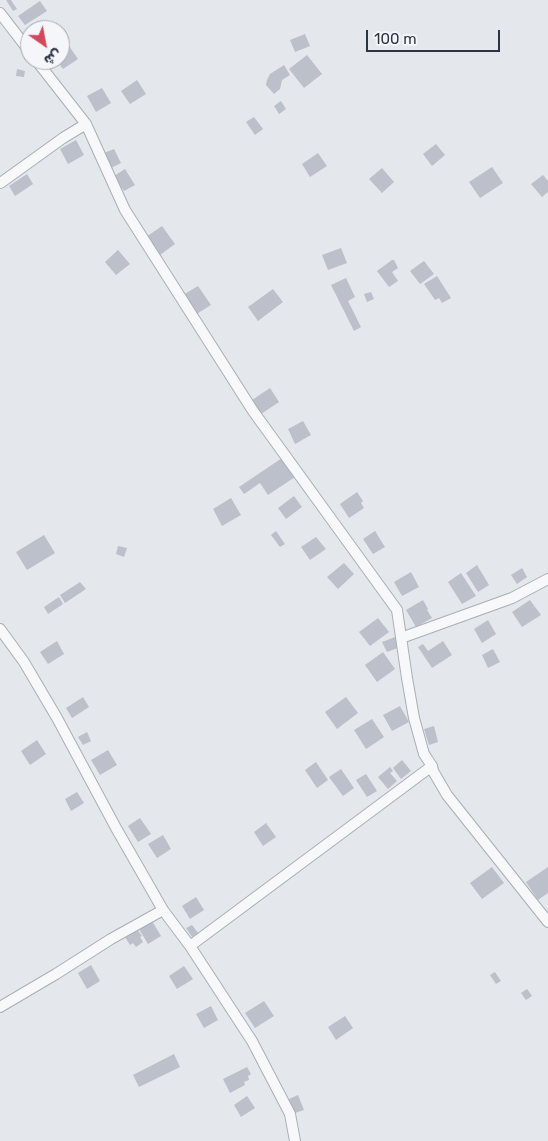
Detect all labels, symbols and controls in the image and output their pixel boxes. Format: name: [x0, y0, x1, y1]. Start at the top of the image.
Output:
north arrow: [20, 20, 70, 70]
scale bar: [368, 20, 502, 52]
text: 100 m: [374, 30, 416, 48]
text: ش: [41, 45, 65, 69]

